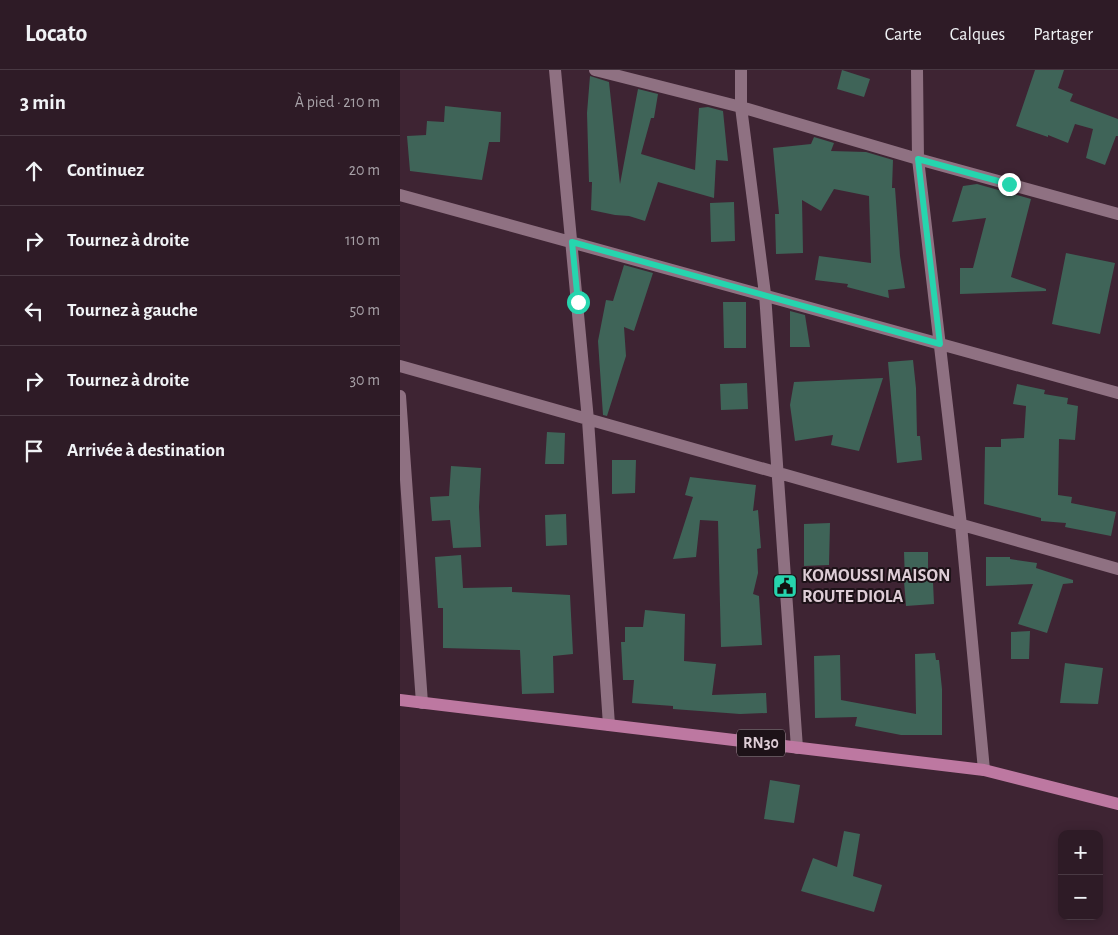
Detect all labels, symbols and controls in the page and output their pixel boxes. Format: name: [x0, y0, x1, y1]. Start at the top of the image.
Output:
text: Locato: [25, 22, 87, 46]
text: Carte: [885, 26, 922, 44]
text: Calques: [950, 26, 1005, 44]
text: Partager: [1033, 26, 1093, 44]
text: 3 min: [20, 92, 66, 113]
text: À pied · 210 m: [295, 94, 380, 110]
icon: ahead: [20, 157, 48, 185]
text: Continuez: [67, 161, 144, 180]
text: 20 m: [349, 162, 380, 178]
route end: [998, 173, 1021, 196]
icon: right: [20, 227, 48, 255]
text: Tournez à droite: [67, 231, 189, 250]
text: 110 m: [345, 232, 380, 248]
route start: [567, 291, 590, 314]
icon: left: [20, 297, 48, 325]
text: Tournez à gauche: [67, 301, 198, 320]
text: 50 m: [349, 302, 380, 318]
icon: right: [20, 367, 48, 395]
text: Tournez à droite: [67, 371, 189, 390]
text: 30 m: [350, 372, 380, 388]
icon: arrive: [20, 437, 48, 465]
text: Arrivée à destination: [67, 441, 225, 460]
place label: KOMOUSSI MAISON ROUTE DIOLA: [802, 567, 950, 606]
public building icon: KOMOUSSI MAISON ROUTE DIOLA: [772, 573, 798, 599]
road number: RN30: [737, 730, 785, 756]
map controls: [1058, 830, 1103, 920]
button: +: [1058, 830, 1103, 875]
button: −: [1058, 875, 1103, 920]

